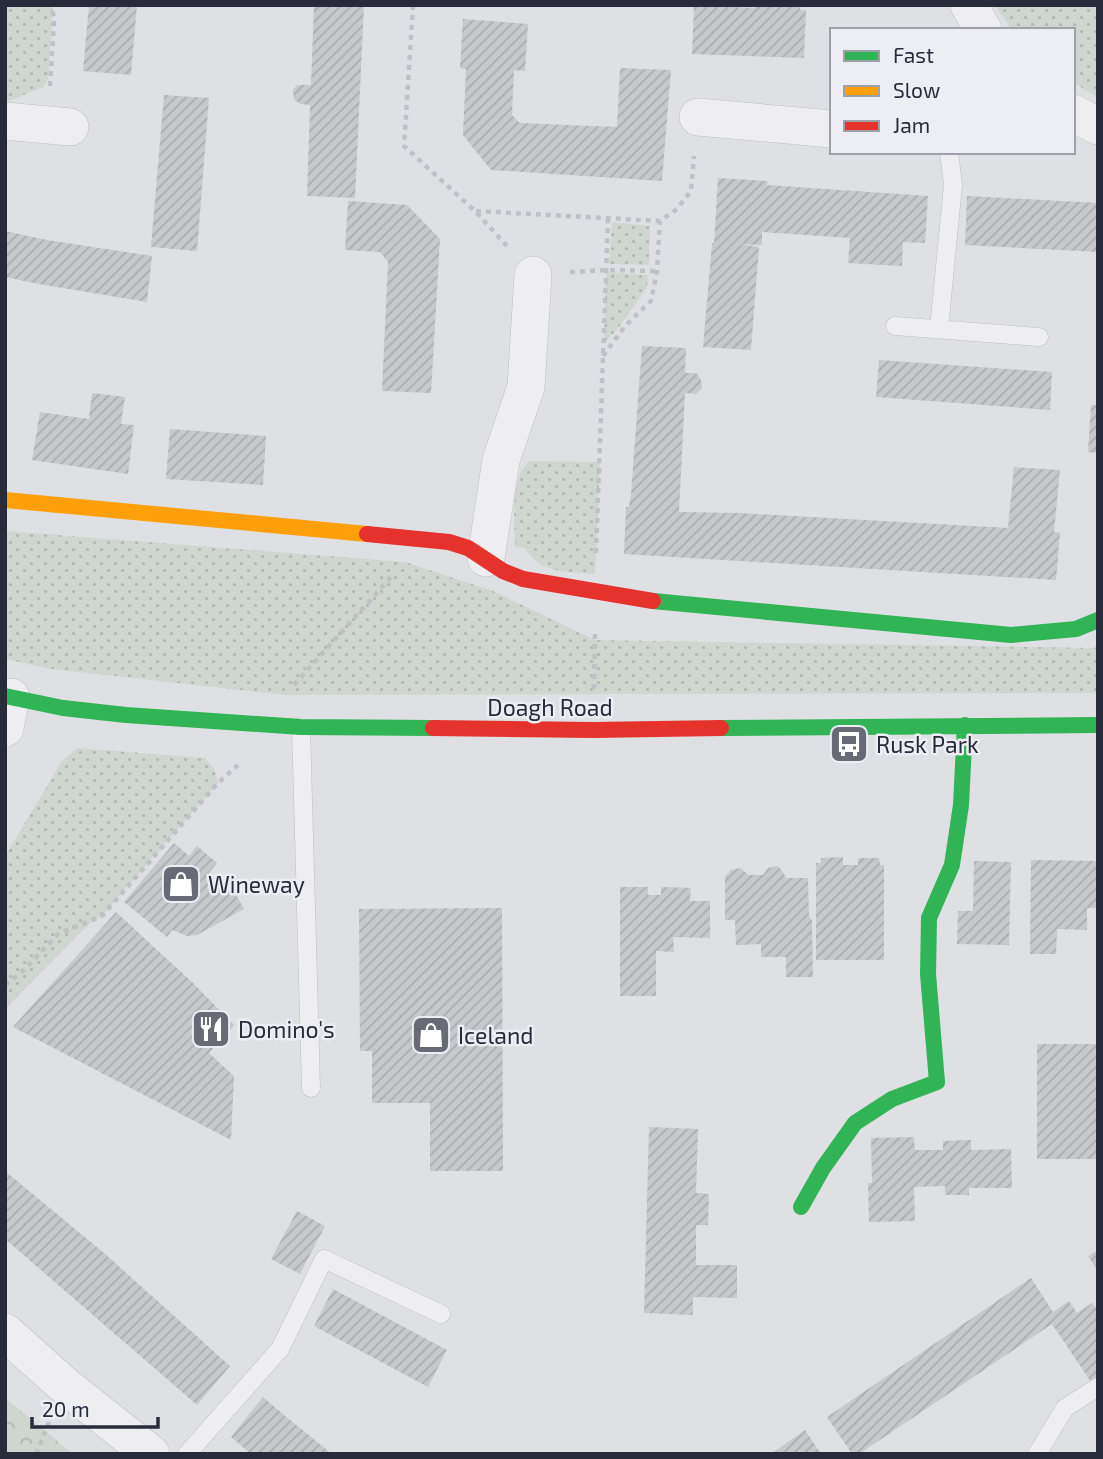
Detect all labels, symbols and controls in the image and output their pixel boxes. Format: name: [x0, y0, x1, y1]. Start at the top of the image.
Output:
legend: [830, 28, 1075, 154]
text: Fast: [893, 42, 934, 67]
text: Slow: [893, 77, 940, 102]
text: Jam: [893, 112, 930, 137]
street label: Doagh Road: [487, 693, 613, 721]
bus stop icon: Rusk Park: [828, 723, 870, 765]
place label: Rusk Park: [876, 730, 979, 758]
shop icon: Wineway: [160, 863, 202, 905]
place label: Wineway: [208, 870, 305, 898]
restaurant icon: Domino's: [190, 1008, 232, 1050]
shop icon: Iceland: [410, 1014, 452, 1056]
place label: Domino's: [238, 1015, 335, 1043]
place label: Iceland: [458, 1021, 533, 1049]
scale bar: [32, 1386, 158, 1430]
text: 20 m: [42, 1396, 90, 1421]

